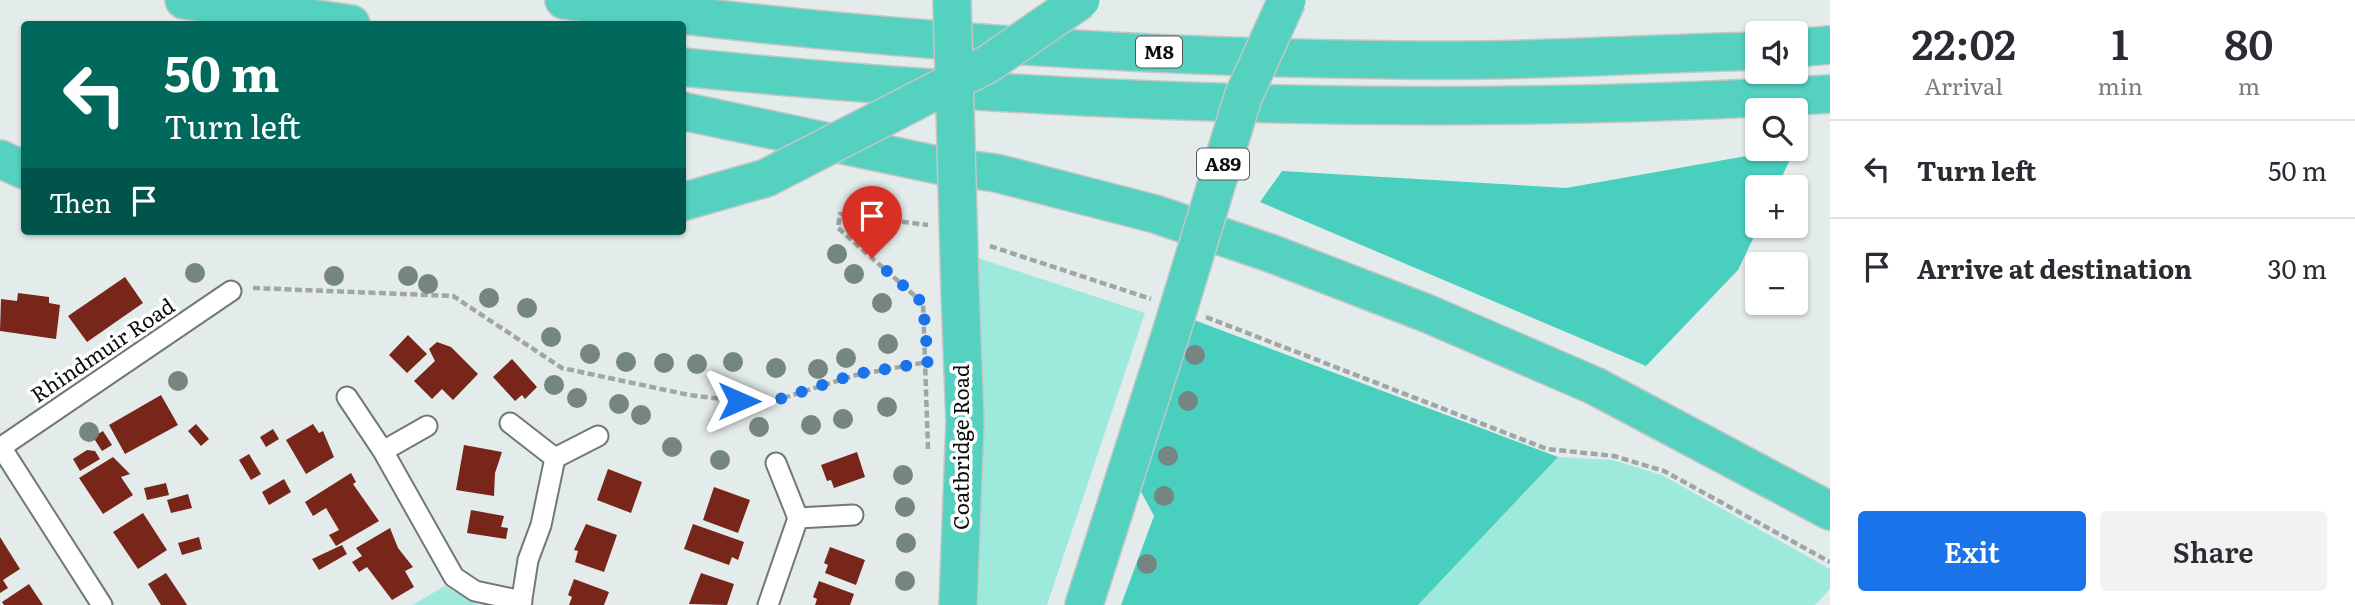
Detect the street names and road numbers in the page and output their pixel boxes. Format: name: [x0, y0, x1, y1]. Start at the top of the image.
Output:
road number: M8: [1136, 36, 1182, 68]
road number: A89: [1197, 148, 1249, 180]
street label: Rhindmuir Road: [23, 289, 180, 409]
street label: Coatbridge Road: [944, 364, 975, 530]

